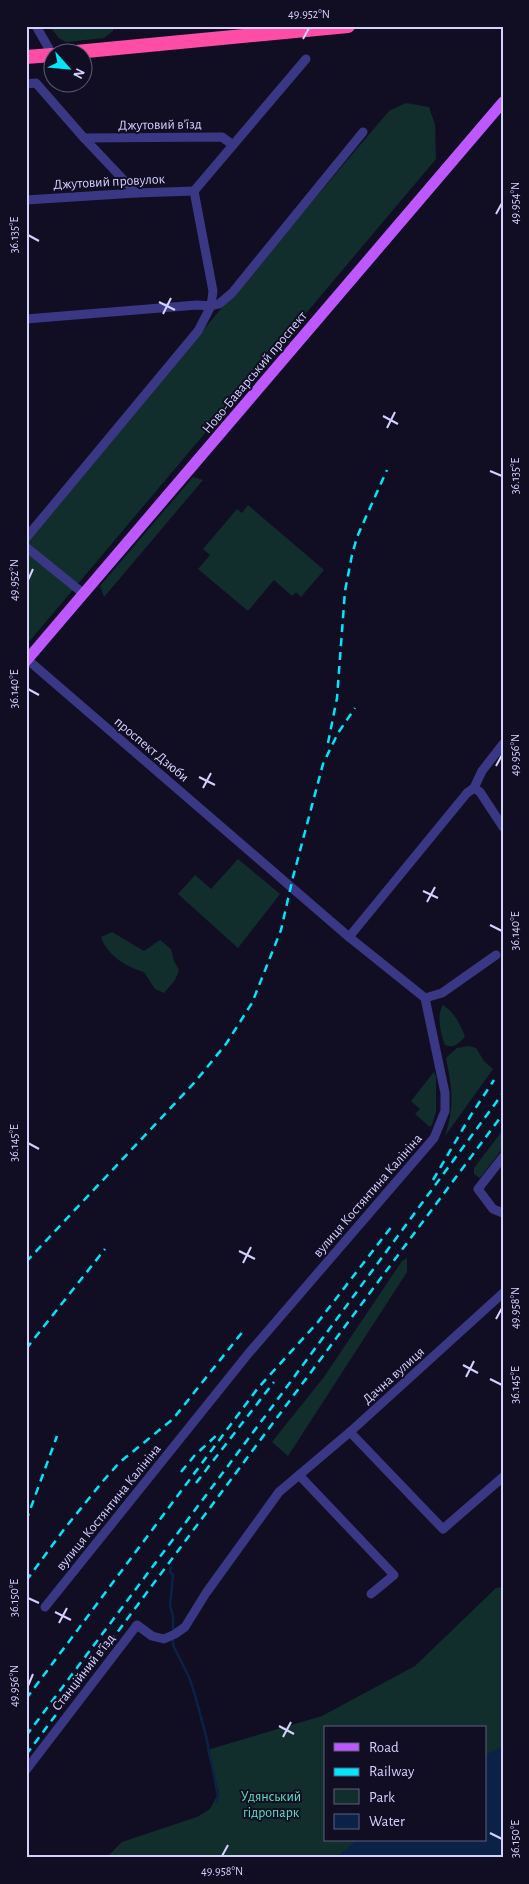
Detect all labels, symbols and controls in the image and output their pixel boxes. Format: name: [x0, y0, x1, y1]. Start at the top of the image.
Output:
text: 49.952°N: [288, 8, 330, 20]
north arrow: [42, 42, 92, 92]
text: N: [70, 66, 87, 81]
street label: Джутовий в’їзд: [118, 117, 202, 133]
street label: Джутовий провулок: [53, 172, 166, 192]
text: 49.954°N: [509, 182, 521, 224]
text: 36.135°E: [8, 216, 20, 253]
street label: Ново-Баварський проспект: [200, 308, 310, 436]
text: 36.135°E: [509, 457, 521, 494]
text: 49.952°N: [8, 559, 20, 601]
text: 36.140°E: [8, 669, 20, 708]
street label: проспект Дзюби: [111, 715, 191, 785]
text: 49.956°N: [509, 734, 521, 776]
text: 36.140°E: [509, 911, 521, 950]
text: 36.145°E: [8, 1124, 20, 1162]
street label: вулиця Костянтина Калініна: [311, 1131, 425, 1260]
text: 49.958°N: [509, 1287, 521, 1329]
street label: Дачна вулиця: [360, 1345, 427, 1407]
text: 36.145°E: [509, 1366, 521, 1404]
street label: вулиця Костянтина Калініна: [54, 1441, 164, 1573]
text: 36.150°E: [8, 1579, 20, 1617]
street label: Станційний в’їзд: [50, 1632, 118, 1714]
text: 49.956°N: [8, 1665, 20, 1707]
legend: [324, 1726, 486, 1842]
text: Road: [369, 1740, 399, 1755]
text: Railway: [369, 1764, 415, 1779]
park label: Удянський гідропарк: [241, 1790, 301, 1820]
text: Park: [369, 1790, 395, 1805]
text: Water: [369, 1814, 405, 1829]
text: 36.150°E: [509, 1820, 521, 1858]
text: 49.958°N: [201, 1865, 243, 1877]

